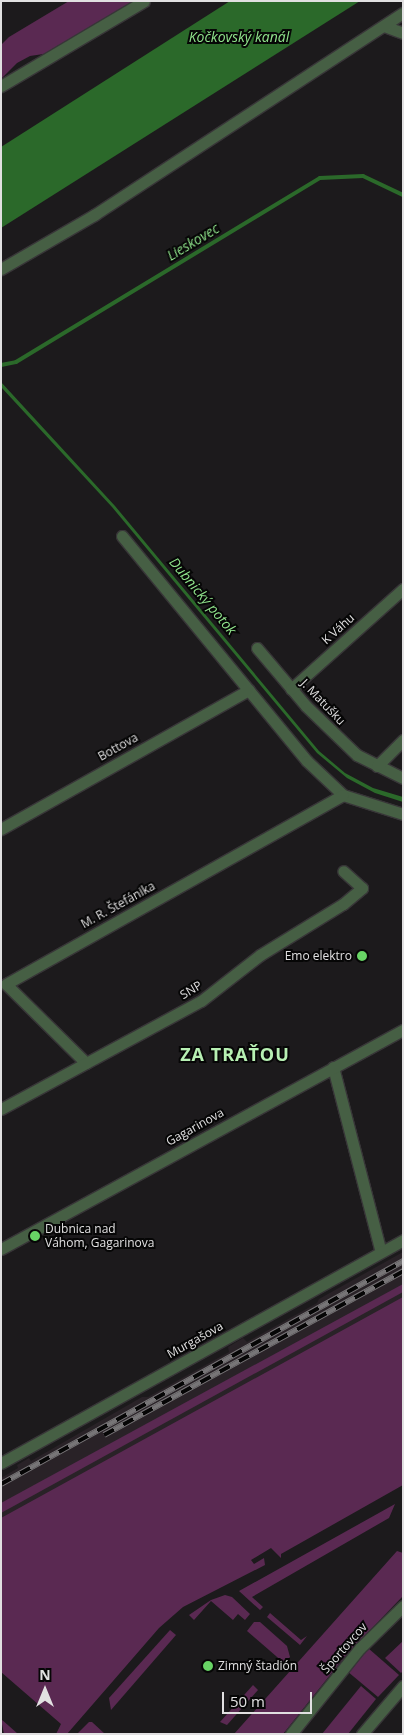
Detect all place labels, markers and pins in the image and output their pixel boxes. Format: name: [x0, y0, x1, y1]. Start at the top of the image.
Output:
place label: Emo elektro: [285, 949, 352, 963]
marker: Emo elektro: [356, 950, 368, 962]
place label: Dubnica nad Váhom, Gagarinova: [45, 1222, 154, 1250]
marker: Dubnica nad Váhom, Gagarinova: [29, 1230, 41, 1242]
place label: Zimný štadión: [218, 1659, 297, 1673]
marker: Zimný štadión: [202, 1660, 214, 1672]

